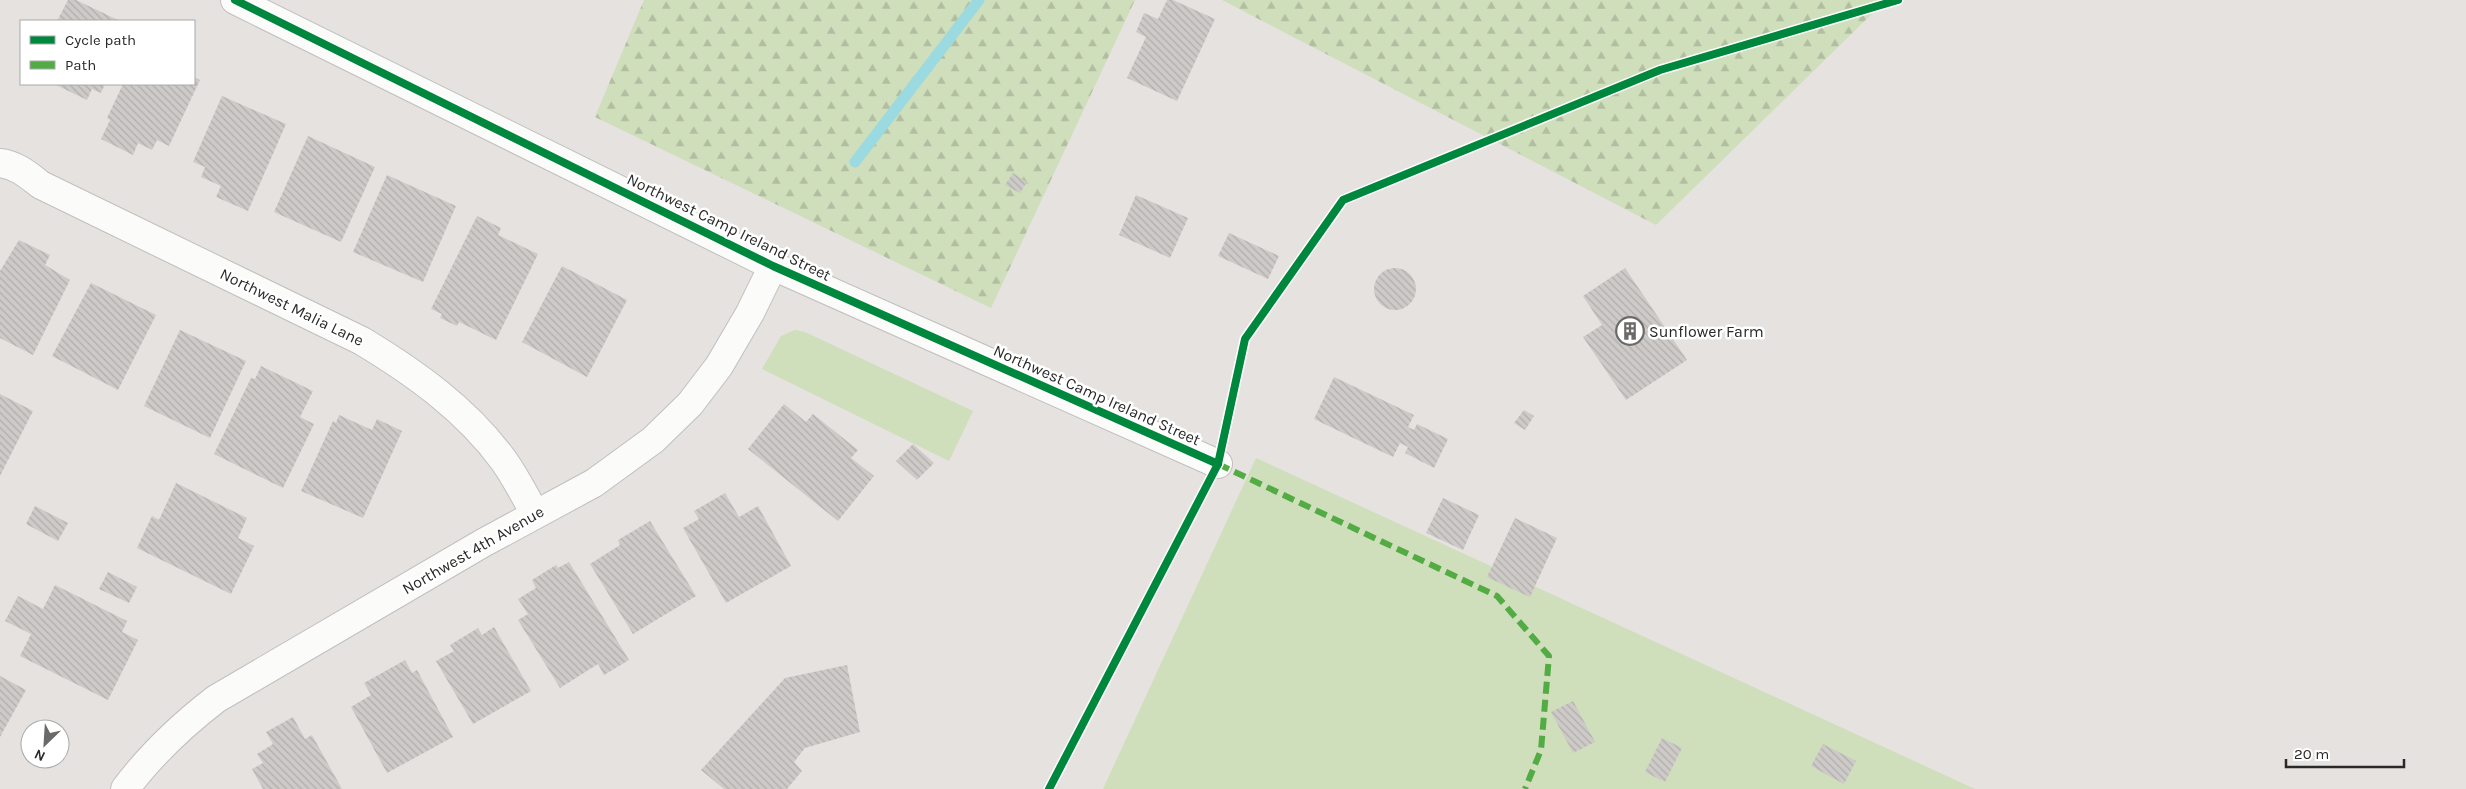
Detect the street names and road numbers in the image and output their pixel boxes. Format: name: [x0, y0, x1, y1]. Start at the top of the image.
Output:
street label: Northwest Camp Ireland Street: [624, 169, 834, 285]
street label: Northwest Malia Lane: [217, 264, 367, 350]
street label: Northwest Camp Ireland Street: [991, 341, 1203, 449]
street label: Northwest 4th Avenue: [399, 502, 547, 598]

